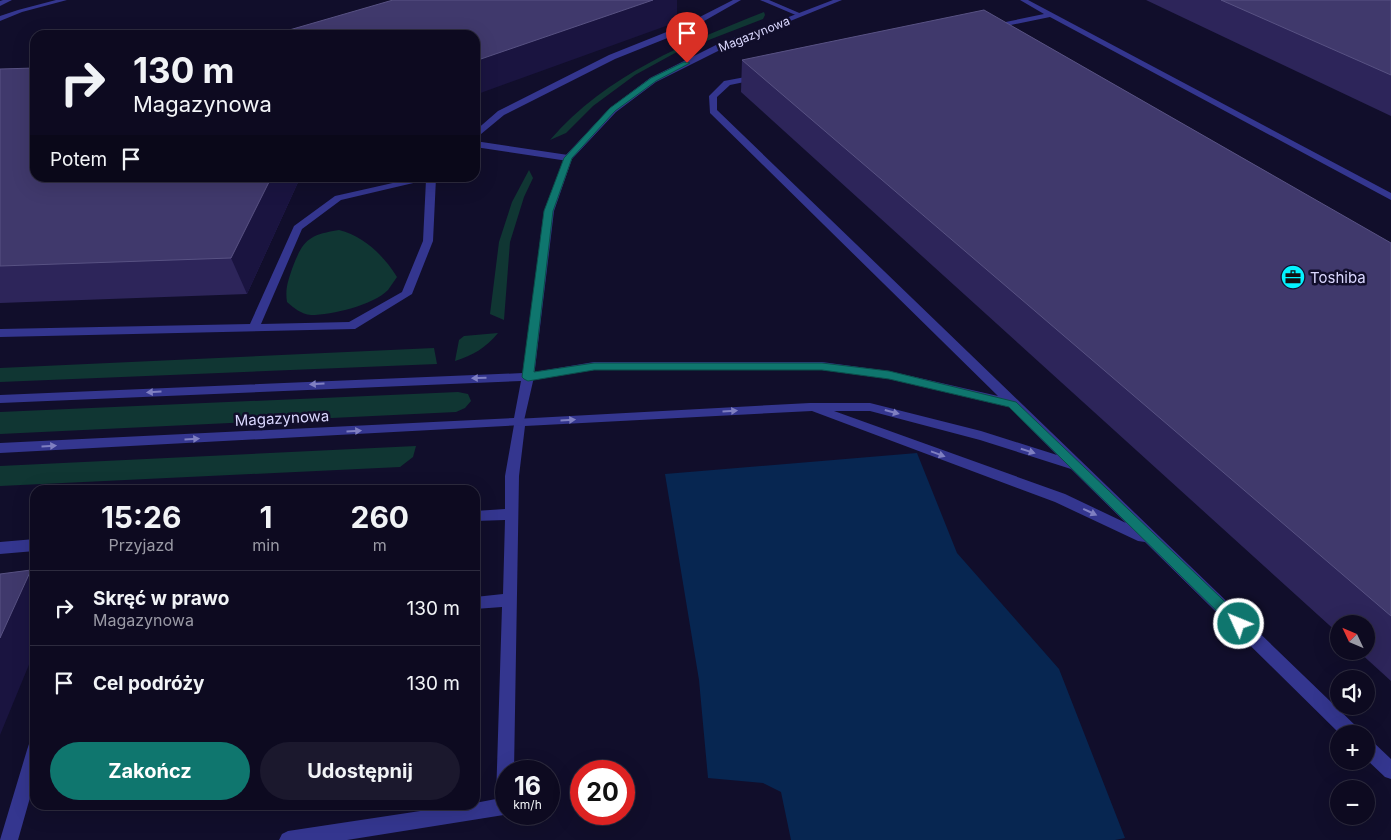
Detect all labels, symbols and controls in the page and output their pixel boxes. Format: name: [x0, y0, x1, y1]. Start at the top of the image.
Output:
pin: [666, 12, 708, 63]
street label: Magazynowa: [716, 13, 792, 55]
icon: arrive: [673, 19, 701, 47]
text: 130 m: [133, 49, 235, 91]
icon: right: [50, 50, 115, 115]
text: Magazynowa: [133, 91, 272, 117]
icon: arrive: [117, 145, 145, 173]
text: Potem: [50, 148, 107, 171]
office icon: Toshiba: [1280, 264, 1306, 290]
place label: Toshiba: [1310, 268, 1366, 287]
one-way arrow: [471, 374, 487, 382]
one-way arrow: [308, 381, 324, 389]
one-way arrow: [146, 388, 162, 396]
street label: Magazynowa: [234, 406, 330, 430]
one-way arrow: [722, 407, 738, 415]
one-way arrow: [884, 409, 899, 417]
one-way arrow: [560, 415, 576, 423]
one-way arrow: [346, 427, 362, 435]
one-way arrow: [184, 435, 200, 443]
one-way arrow: [41, 441, 57, 449]
one-way arrow: [1020, 447, 1035, 455]
one-way arrow: [931, 451, 946, 458]
text: 15:26: [101, 499, 181, 535]
text: 1: [259, 499, 272, 535]
text: 260: [350, 499, 409, 535]
one-way arrow: [1083, 508, 1097, 516]
text: Przyjazd: [108, 535, 174, 555]
text: min: [252, 535, 280, 555]
text: m: [373, 535, 387, 555]
text: Skręć w prawo: [93, 587, 229, 610]
icon: right: [50, 594, 78, 622]
text: 130 m: [407, 597, 460, 620]
position arrow: [1212, 597, 1264, 649]
text: Magazynowa: [93, 610, 194, 630]
north arrow: [1330, 615, 1375, 660]
map controls: [1330, 615, 1375, 825]
icon: arrive: [50, 669, 78, 697]
button: sound: [1330, 670, 1375, 715]
text: Cel podróży: [93, 672, 205, 695]
text: 130 m: [407, 672, 460, 695]
button: +: [1330, 725, 1375, 770]
button: Zakończ: [50, 742, 250, 800]
button: Udostępnij: [260, 742, 460, 800]
speed limit sign: 20: [570, 760, 635, 825]
text: 16: [514, 771, 541, 801]
button: −: [1330, 780, 1375, 825]
text: km/h: [513, 797, 542, 812]

